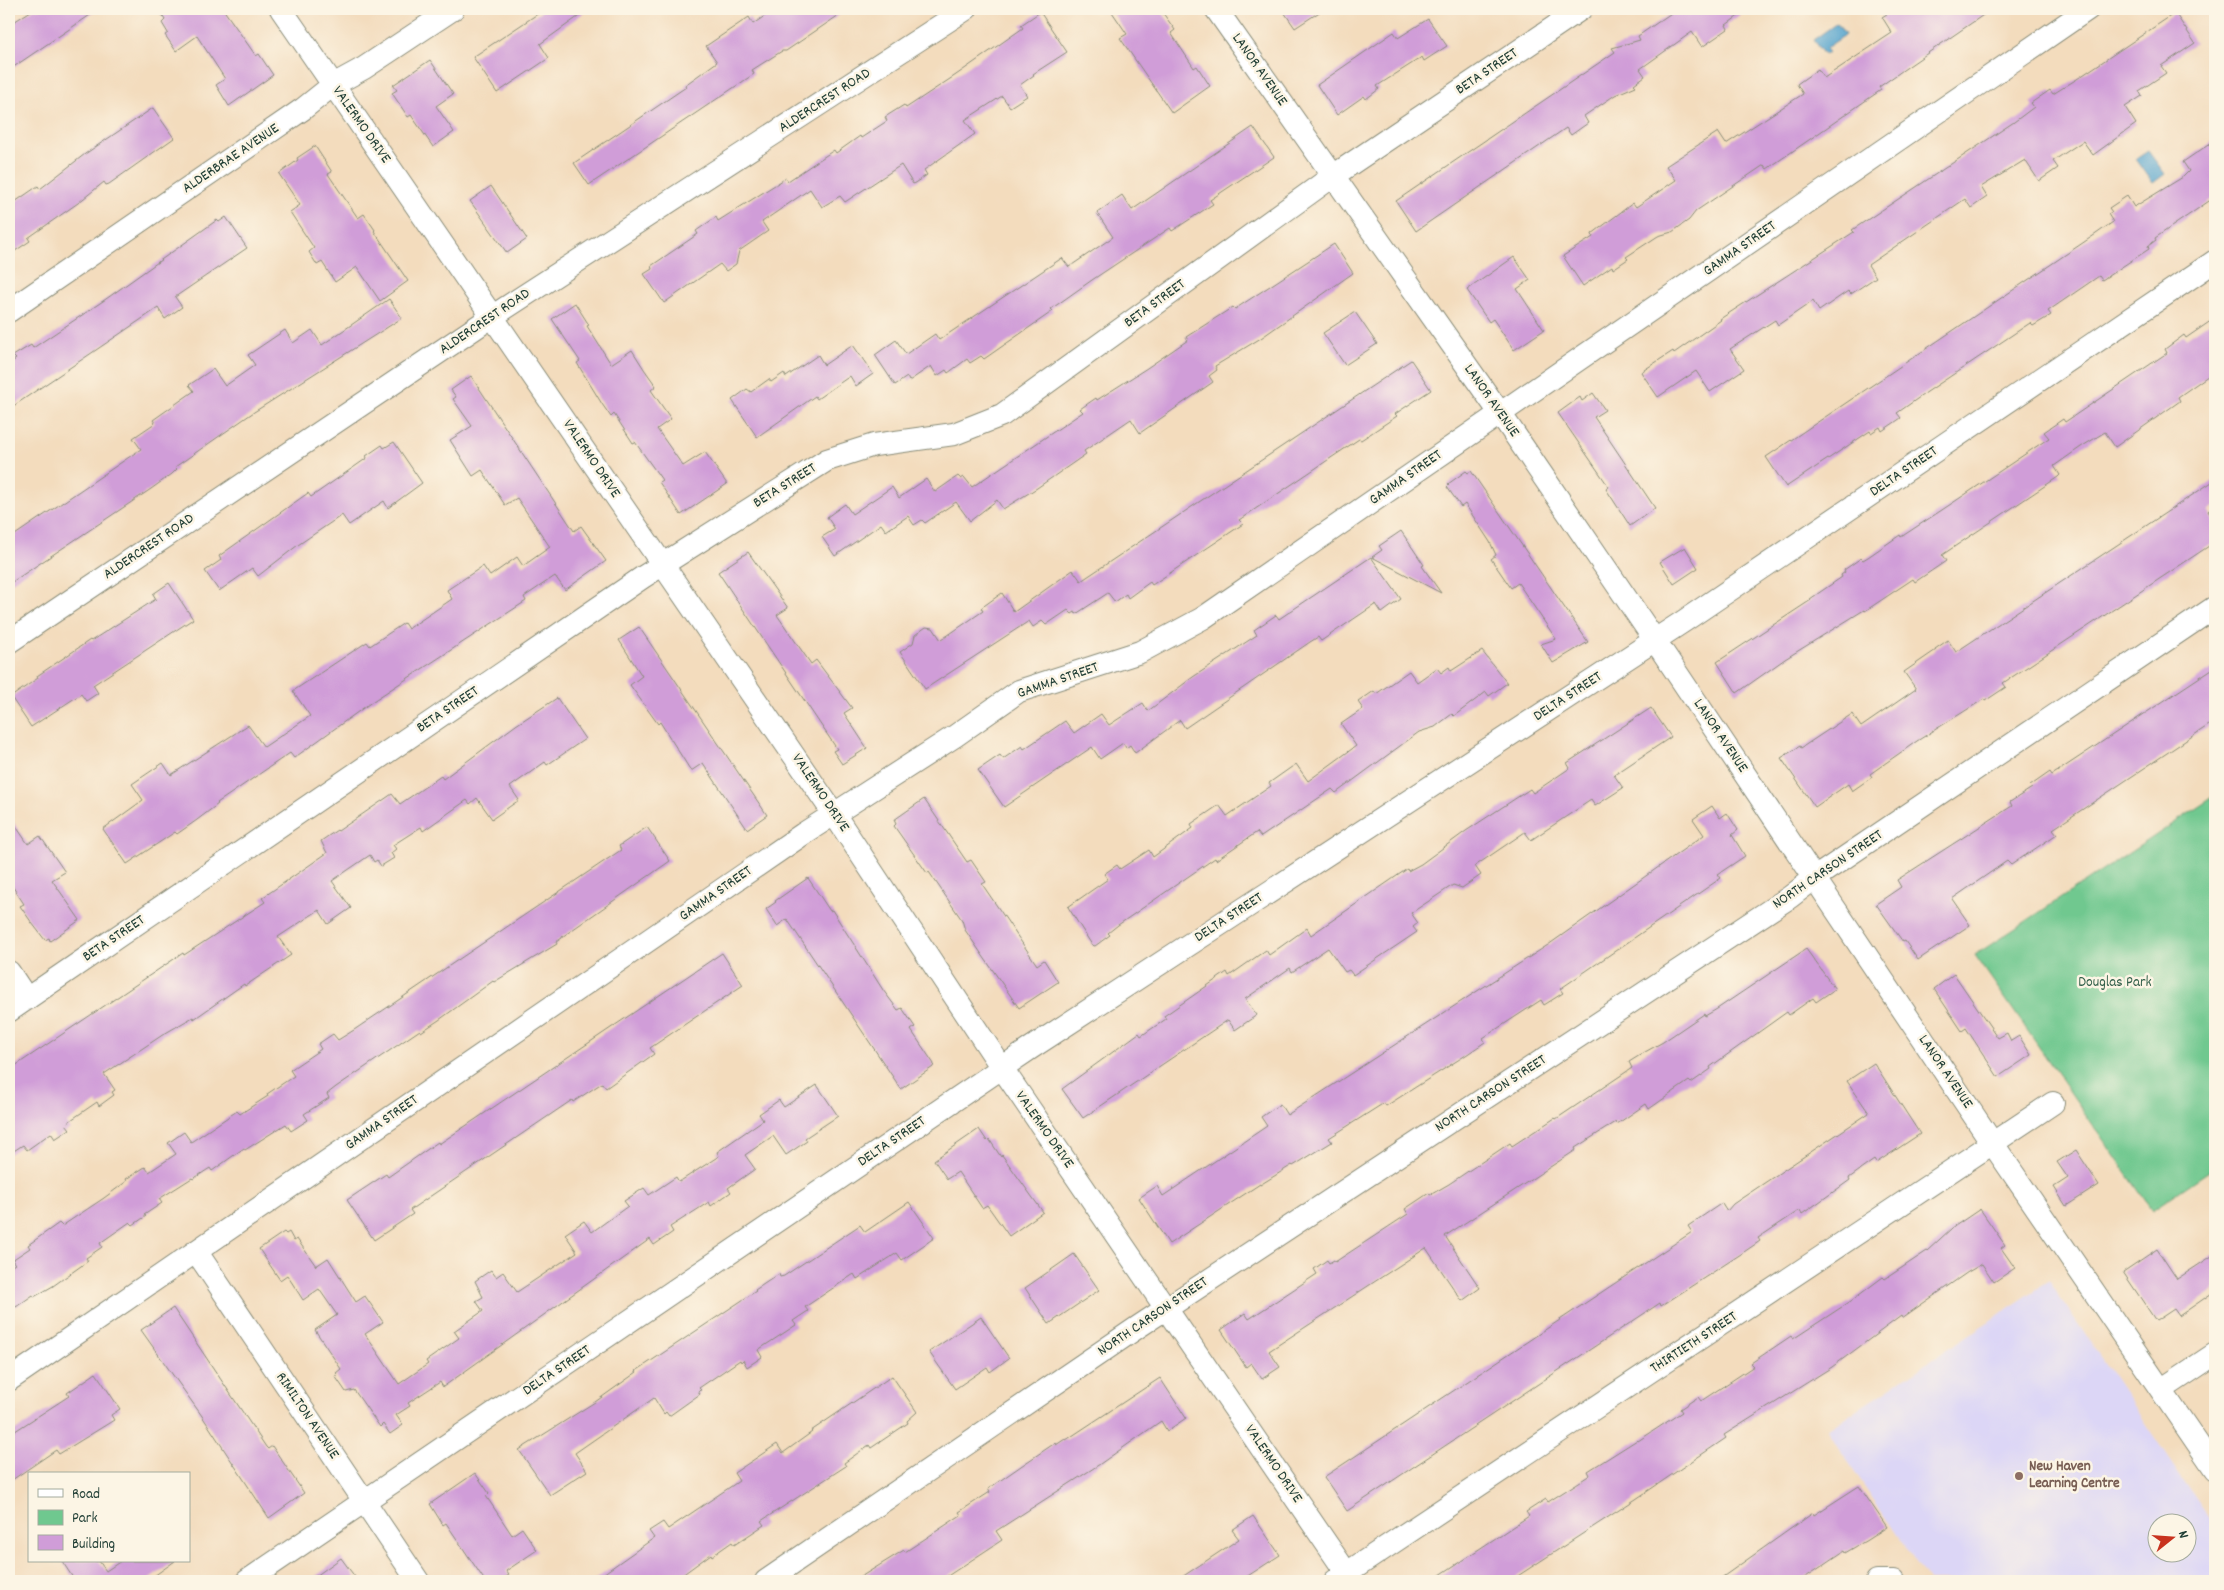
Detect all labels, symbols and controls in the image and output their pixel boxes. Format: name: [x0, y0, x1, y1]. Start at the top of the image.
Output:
street label: LANOR AVENUE: [1226, 29, 1292, 111]
street label: BETA STREET: [1451, 43, 1523, 101]
street label: ALDERCREST ROAD: [775, 63, 875, 139]
street label: VALERMO DRIVE: [326, 82, 396, 168]
street label: ALDERBRAE AVENUE: [178, 118, 284, 200]
street label: GAMMA STREET: [1699, 216, 1781, 282]
street label: BETA STREET: [1120, 274, 1190, 334]
street label: ALDERCREST ROAD: [435, 283, 535, 361]
street label: LANOR AVENUE: [1458, 360, 1524, 442]
street label: VALERMO DRIVE: [557, 415, 625, 503]
street label: DELTA STREET: [1866, 441, 1942, 503]
street label: GAMMA STREET: [1365, 445, 1447, 511]
street label: BETA STREET: [749, 458, 821, 514]
street label: ALDERCREST ROAD: [99, 508, 199, 586]
street label: GAMMA STREET: [1014, 657, 1102, 705]
street label: DELTA STREET: [1529, 667, 1607, 727]
street label: BETA STREET: [412, 681, 484, 739]
street label: LANOR AVENUE: [1687, 695, 1753, 777]
street label: VALERMO DRIVE: [786, 749, 854, 837]
street label: NORTH CARSON STREET: [1768, 825, 1888, 915]
street label: GAMMA STREET: [675, 861, 757, 927]
street label: DELTA STREET: [1190, 888, 1268, 948]
street label: BETA STREET: [78, 910, 150, 968]
park label: Douglas Park: [2078, 972, 2152, 994]
street label: LANOR AVENUE: [1912, 1031, 1978, 1113]
street label: NORTH CARSON STREET: [1431, 1050, 1551, 1138]
street label: VALERMO DRIVE: [1009, 1087, 1079, 1173]
street label: GAMMA STREET: [341, 1090, 423, 1156]
street label: DELTA STREET: [854, 1111, 930, 1173]
street label: NORTH CARSON STREET: [1093, 1272, 1213, 1362]
street label: THIRTIETH STREET: [1646, 1307, 1742, 1379]
street label: DELTA STREET: [519, 1340, 595, 1402]
street label: RIMILTON AVENUE: [270, 1368, 344, 1464]
street label: VALERMO DRIVE: [1239, 1420, 1307, 1508]
place label: New Haven Learning Centre: [2029, 1456, 2120, 1495]
marker: New Haven Learning Centre: [2013, 1470, 2025, 1482]
legend: [28, 1472, 190, 1562]
text: Road: [72, 1484, 100, 1506]
text: Park: [72, 1508, 98, 1530]
north arrow: [2146, 1512, 2196, 1562]
text: N: [2172, 1529, 2193, 1541]
text: Building: [72, 1534, 115, 1556]

